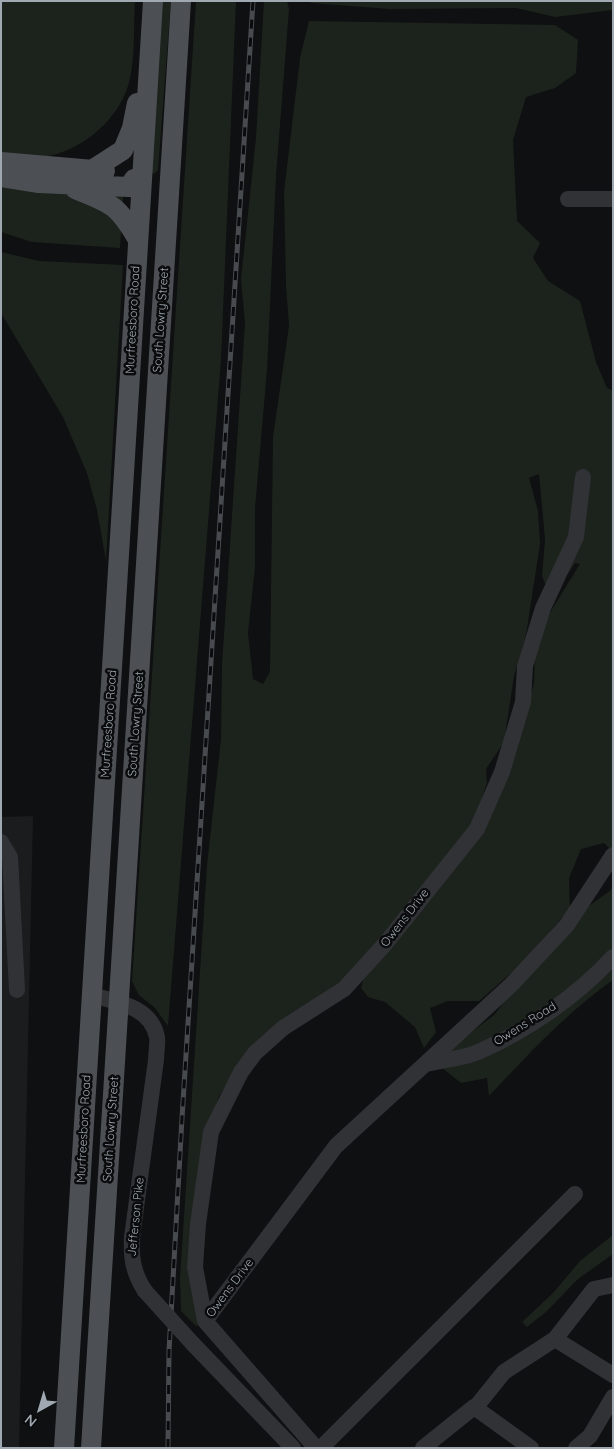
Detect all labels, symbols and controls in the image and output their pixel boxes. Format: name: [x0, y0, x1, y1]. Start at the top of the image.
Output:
street label: Murfreesboro Road: [123, 265, 143, 375]
street label: South Lowry Street: [150, 267, 172, 373]
street label: Murfreesboro Road: [98, 669, 120, 779]
street label: South Lowry Street: [125, 671, 147, 777]
street label: Owens Drive: [378, 886, 432, 950]
street label: Owens Road: [491, 999, 559, 1049]
street label: Murfreesboro Road: [74, 1074, 94, 1184]
street label: South Lowry Street: [100, 1076, 122, 1182]
street label: Jefferson Pike: [125, 1177, 147, 1257]
street label: Owens Drive: [203, 1256, 257, 1320]
north arrow: [15, 1384, 65, 1434]
text: N: [21, 1410, 40, 1431]

